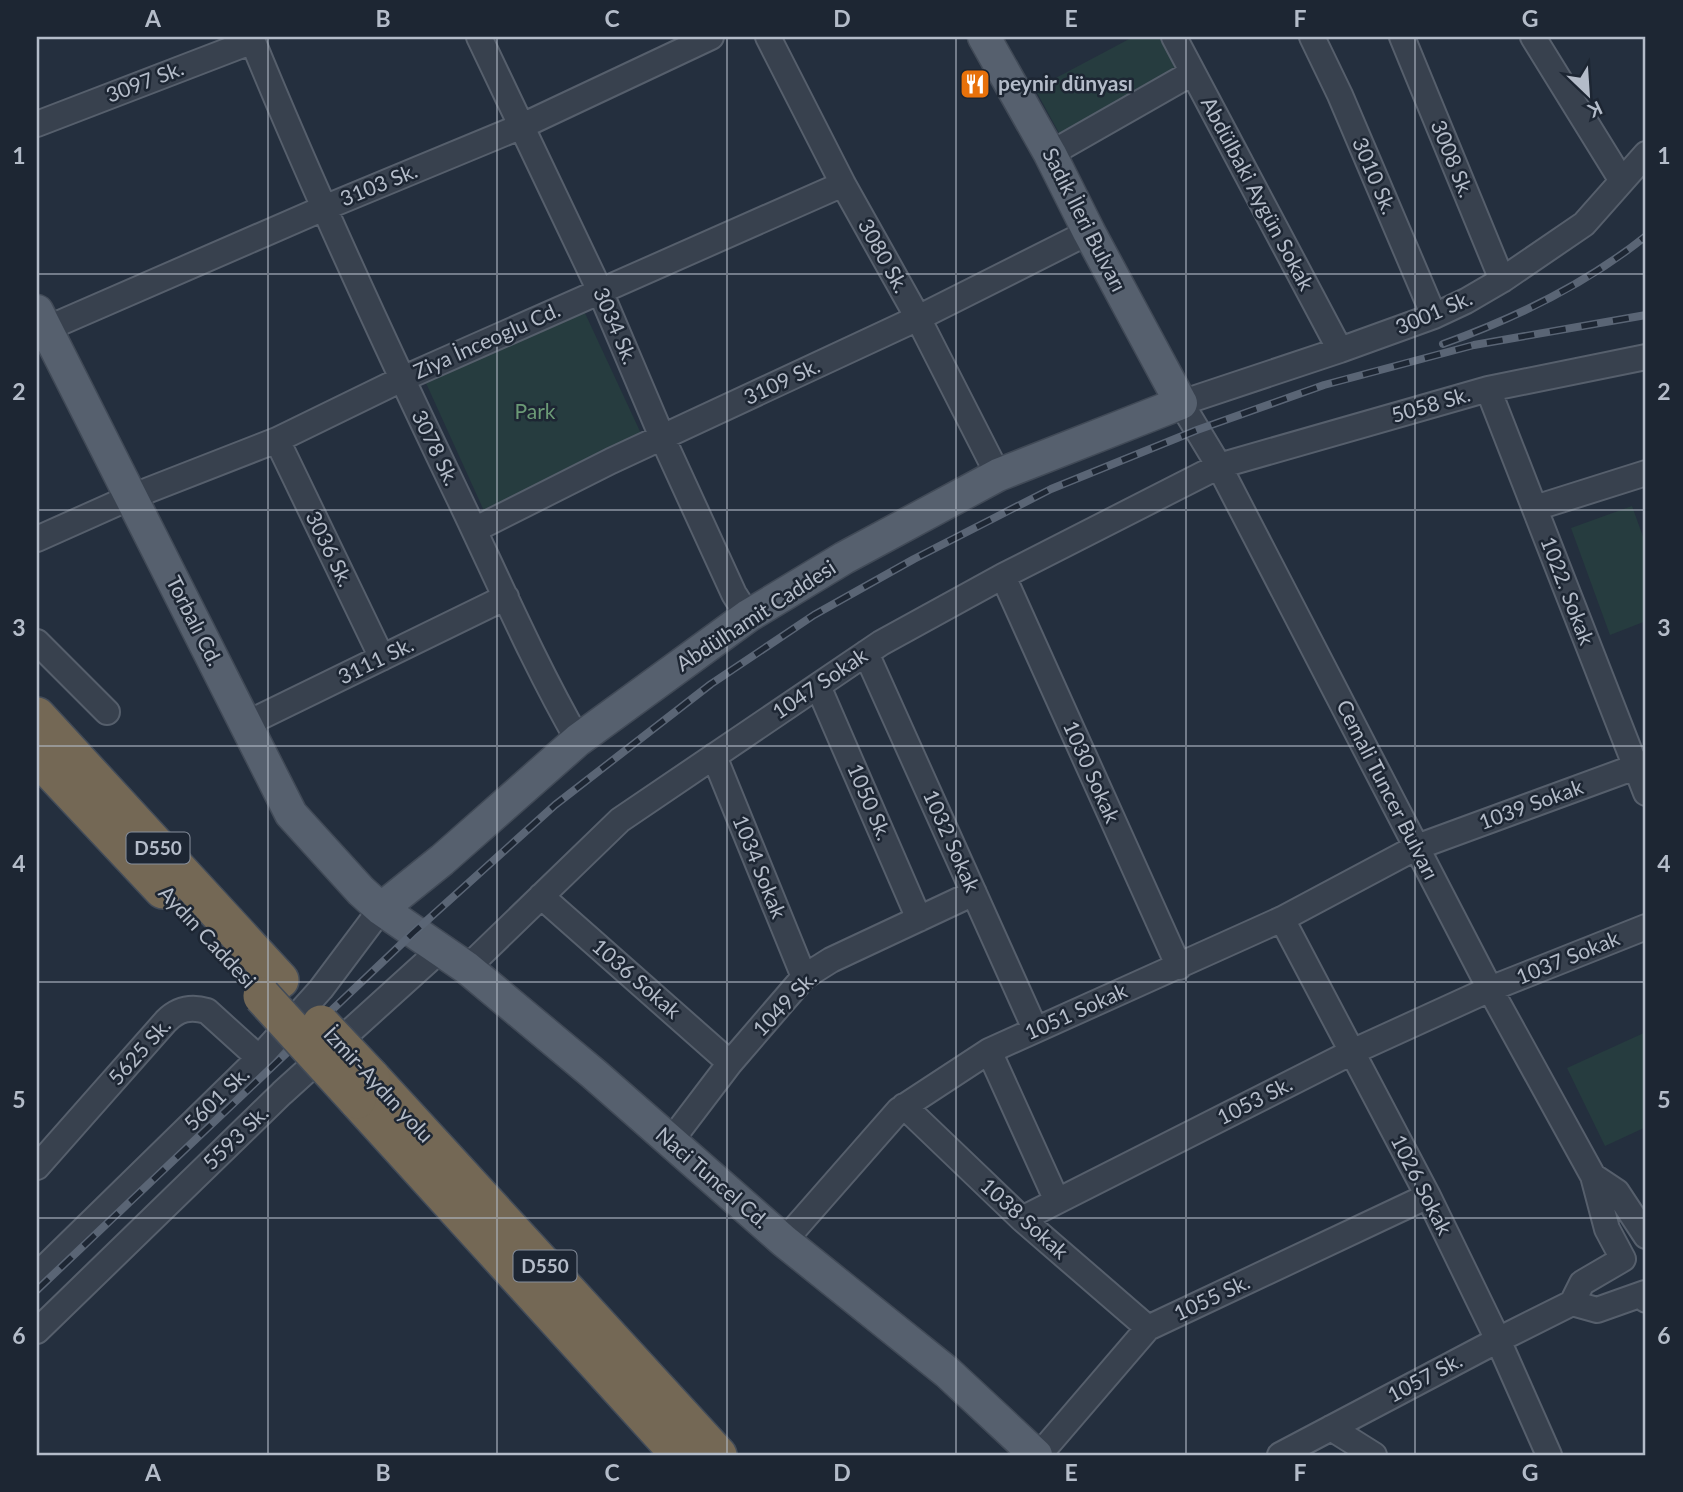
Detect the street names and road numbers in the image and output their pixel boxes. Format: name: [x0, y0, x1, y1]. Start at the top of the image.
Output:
street label: 3097 Sk.: [102, 54, 187, 107]
street label: Abdülbaki Aygün Sokak: [1197, 92, 1320, 295]
street label: 3008 Sk.: [1427, 116, 1480, 201]
street label: 3010 Sk.: [1348, 133, 1403, 218]
street label: Sadık İleri Bulvarı: [1038, 143, 1132, 295]
street label: 3103 Sk.: [336, 157, 421, 210]
street label: 3080 Sk.: [854, 214, 915, 297]
street label: 3034 Sk.: [589, 283, 644, 368]
street label: 3001 Sk.: [1391, 284, 1476, 339]
street label: Ziya İnceoglu Cd.: [409, 296, 564, 383]
street label: 3109 Sk.: [739, 352, 823, 409]
street label: 5058 Sk.: [1388, 380, 1473, 427]
street label: 3078 Sk.: [407, 405, 465, 489]
street label: 3036 Sk.: [301, 506, 359, 590]
street label: 1022. Sokak: [1536, 533, 1601, 648]
street label: Abdülhamit Caddesi: [671, 554, 840, 676]
street label: Torbalı Cd.: [162, 571, 229, 669]
street label: 3111 Sk.: [333, 631, 417, 689]
street label: 1047 Sokak: [767, 642, 872, 724]
street label: Cemali Tuncer Bulvarı: [1332, 695, 1444, 883]
street label: 1030 Sokak: [1059, 716, 1126, 827]
street label: 1050 Sk.: [843, 759, 898, 844]
street label: 1039 Sokak: [1475, 773, 1586, 834]
street label: 1032 Sokak: [919, 785, 986, 896]
street label: 1034 Sokak: [728, 811, 793, 922]
road number: D550: [127, 832, 190, 863]
street label: Aydın Caddesi: [154, 880, 262, 992]
street label: 1037 Sokak: [1512, 924, 1623, 989]
street label: 1036 Sokak: [588, 933, 687, 1023]
street label: 1049 Sk.: [747, 965, 821, 1041]
street label: 1051 Sokak: [1020, 977, 1131, 1044]
street label: 5625 Sk.: [103, 1013, 175, 1089]
street label: İzmir-Aydın yolu: [319, 1021, 439, 1147]
street label: 5601 Sk.: [178, 1061, 254, 1135]
street label: 1053 Sk.: [1213, 1070, 1296, 1129]
street label: 5593 Sk.: [197, 1100, 273, 1174]
street label: Naci Tuncel Cd.: [651, 1121, 775, 1233]
street label: 1026 Sokak: [1386, 1130, 1458, 1239]
street label: 1038 Sokak: [976, 1172, 1074, 1264]
road number: D550: [514, 1250, 576, 1282]
street label: 1055 Sk.: [1169, 1268, 1253, 1325]
street label: 1057 Sk.: [1383, 1347, 1466, 1407]

